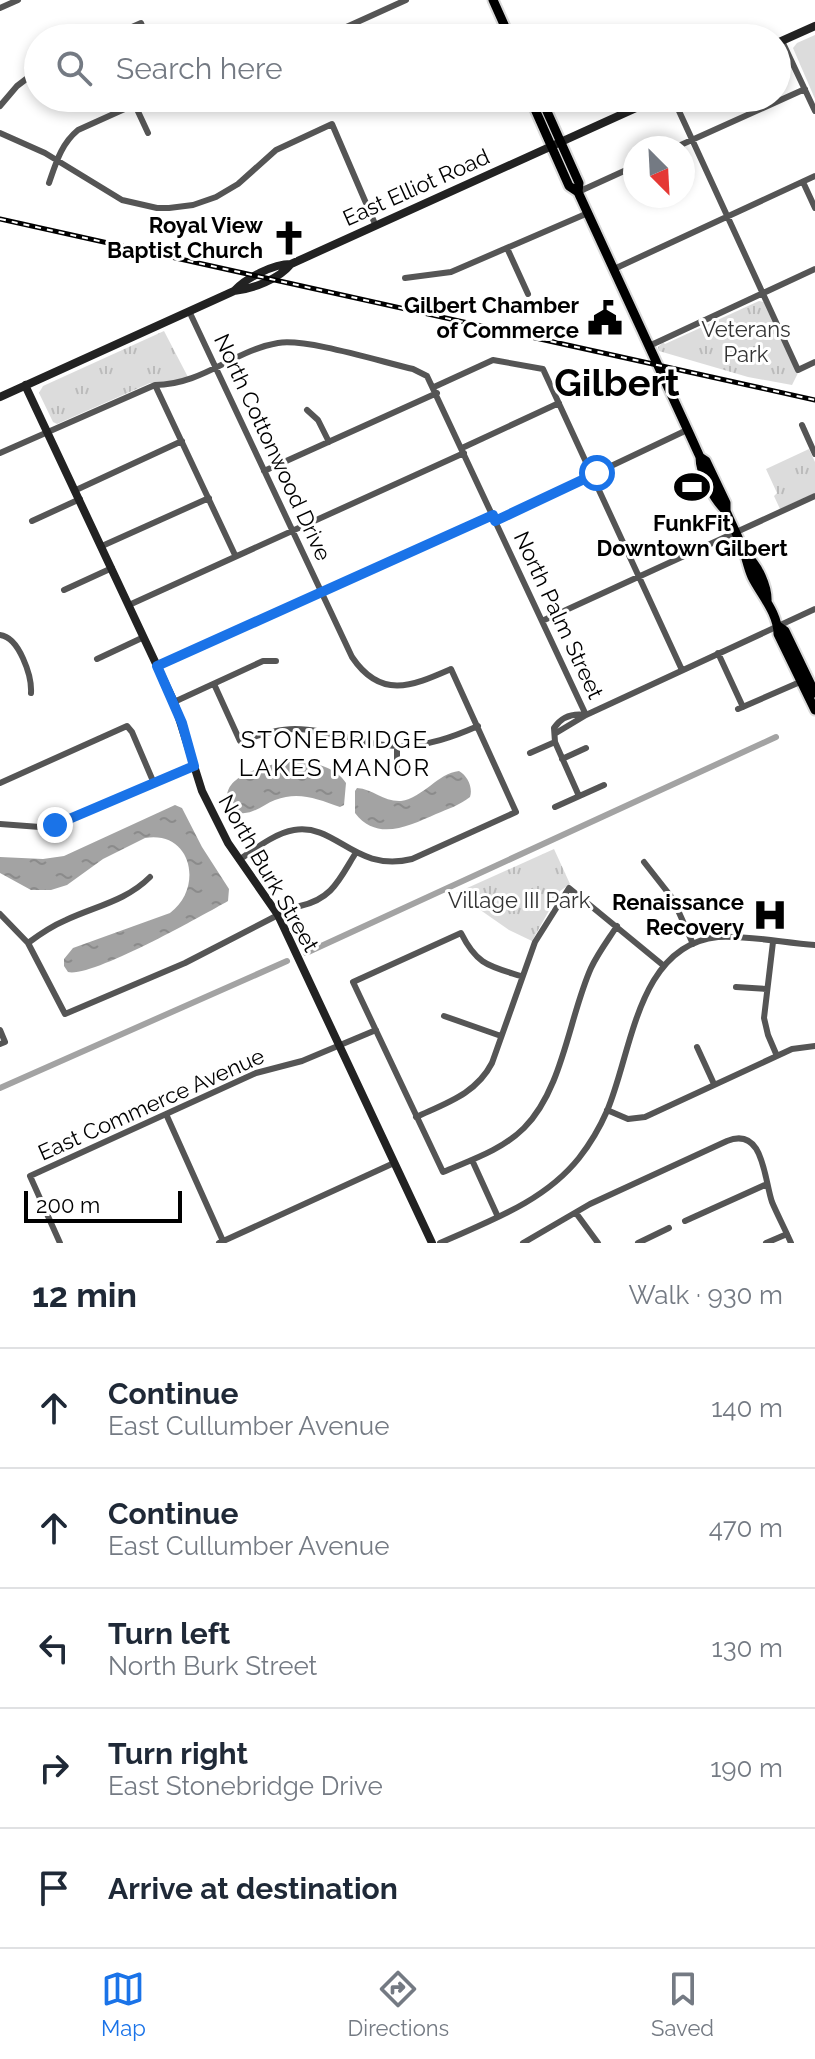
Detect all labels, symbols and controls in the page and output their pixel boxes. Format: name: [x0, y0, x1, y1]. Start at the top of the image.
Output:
search box: [24, 24, 791, 112]
icon: search: [52, 46, 96, 90]
text: Search here: [116, 51, 283, 86]
north arrow: [623, 136, 695, 208]
street label: East Elliot Road: [339, 143, 493, 231]
place label: Royal View Baptist Church: [107, 212, 264, 263]
church icon: Royal View Baptist Church: [270, 219, 308, 257]
place label: Gilbert Chamber of Commerce: [404, 292, 579, 343]
public building icon: Gilbert Chamber of Commerce: [586, 299, 624, 337]
park label: Veterans Park: [701, 316, 791, 367]
street label: North Cottonwood Drive: [209, 330, 337, 565]
district label: Gilbert: [554, 360, 680, 405]
route start: [579, 455, 615, 491]
sports icon: FunkFit Downtown Gilbert: [673, 468, 711, 506]
place label: FunkFit Downtown Gilbert: [596, 510, 788, 561]
street label: North Palm Street: [509, 527, 609, 703]
district label: STONEBRIDGE LAKES MANOR: [239, 725, 431, 782]
street label: North Burk Street: [213, 790, 325, 957]
route end: [37, 807, 73, 843]
park label: Village III Park: [448, 887, 591, 913]
place label: Renaissance Recovery: [612, 889, 744, 940]
hospital icon: Renaissance Recovery: [751, 896, 789, 934]
street label: East Commerce Avenue: [34, 1042, 268, 1166]
scale bar: [24, 1187, 182, 1223]
text: 200 m: [36, 1192, 100, 1218]
text: 12 min: [32, 1275, 137, 1315]
text: Walk · 930 m: [628, 1280, 783, 1310]
text: Continue: [108, 1376, 239, 1411]
icon: ahead: [32, 1386, 76, 1430]
text: 140 m: [711, 1393, 783, 1423]
text: East Cullumber Avenue: [108, 1411, 389, 1441]
text: Continue: [108, 1496, 239, 1531]
icon: ahead: [32, 1506, 76, 1550]
text: 470 m: [709, 1513, 783, 1543]
text: East Cullumber Avenue: [108, 1531, 389, 1561]
text: Turn left: [108, 1616, 230, 1651]
icon: left: [32, 1626, 76, 1670]
text: 130 m: [712, 1633, 783, 1663]
text: North Burk Street: [108, 1651, 317, 1681]
text: Turn right: [108, 1736, 248, 1771]
icon: right: [32, 1746, 76, 1790]
text: 190 m: [710, 1753, 783, 1783]
text: East Stonebridge Drive: [108, 1771, 383, 1801]
icon: arrive: [32, 1866, 76, 1910]
text: Arrive at destination: [108, 1871, 398, 1906]
tab: Map: [101, 1967, 146, 2041]
tab: Directions: [348, 1967, 449, 2041]
tab: Saved: [651, 1967, 714, 2041]

